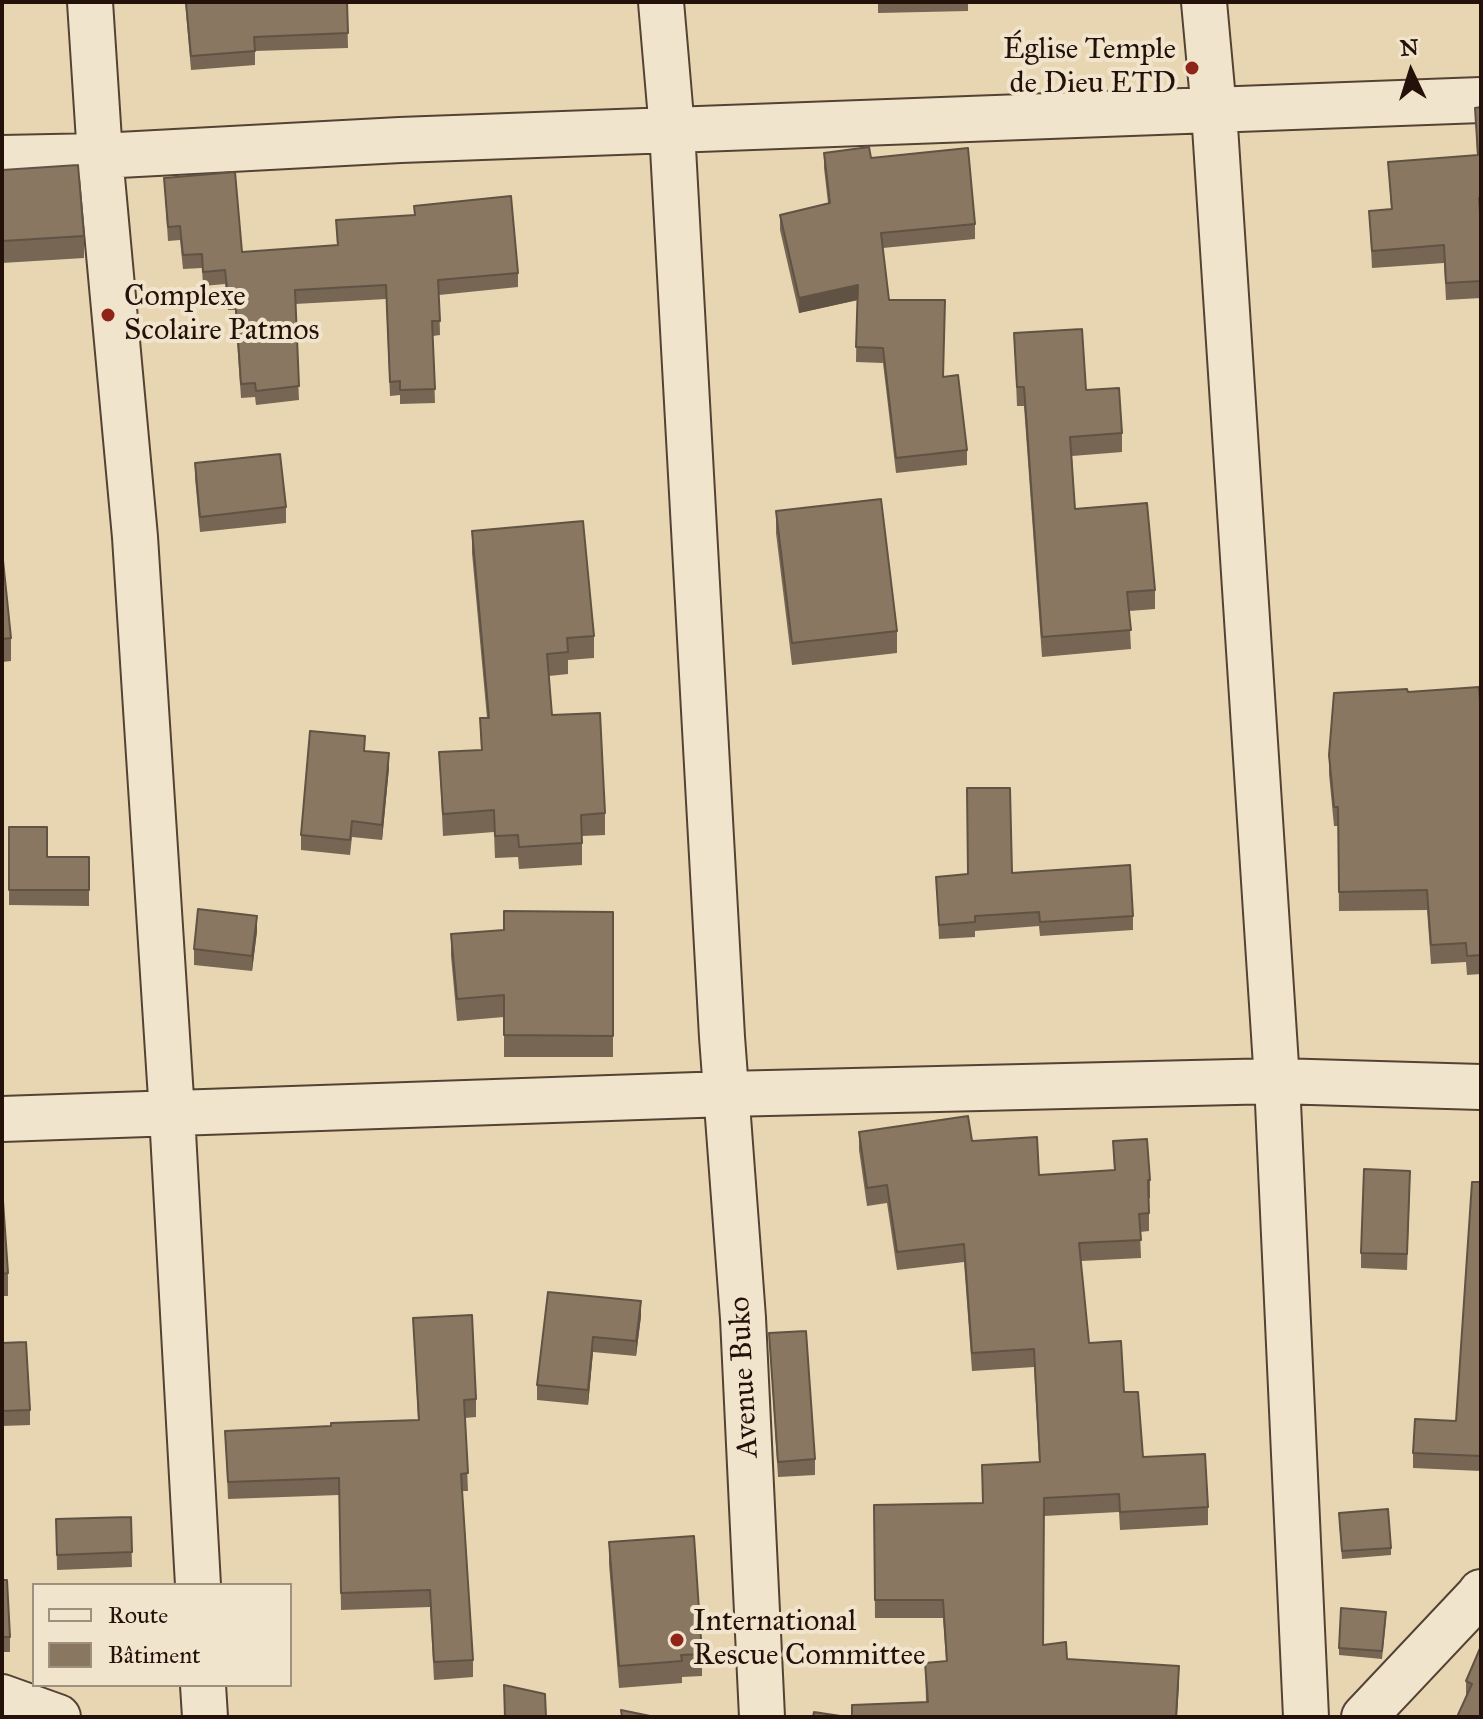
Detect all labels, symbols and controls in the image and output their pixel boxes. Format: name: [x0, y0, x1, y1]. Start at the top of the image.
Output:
north arrow: [1371, 32, 1451, 112]
place label: Église Temple de Dieu ETD: [1003, 33, 1176, 104]
text: N: [1399, 33, 1420, 62]
marker: Église Temple de Dieu ETD: [1183, 59, 1201, 77]
place label: Complexe Scolaire Patmos: [124, 280, 319, 350]
marker: Complexe Scolaire Patmos: [99, 306, 117, 324]
street label: Avenue Buko: [723, 1296, 767, 1458]
legend: [32, 1583, 292, 1687]
text: Route: [108, 1600, 168, 1630]
place label: International Rescue Committee: [693, 1605, 925, 1676]
marker: International Rescue Committee: [668, 1631, 686, 1649]
text: Bâtiment: [108, 1640, 201, 1670]

